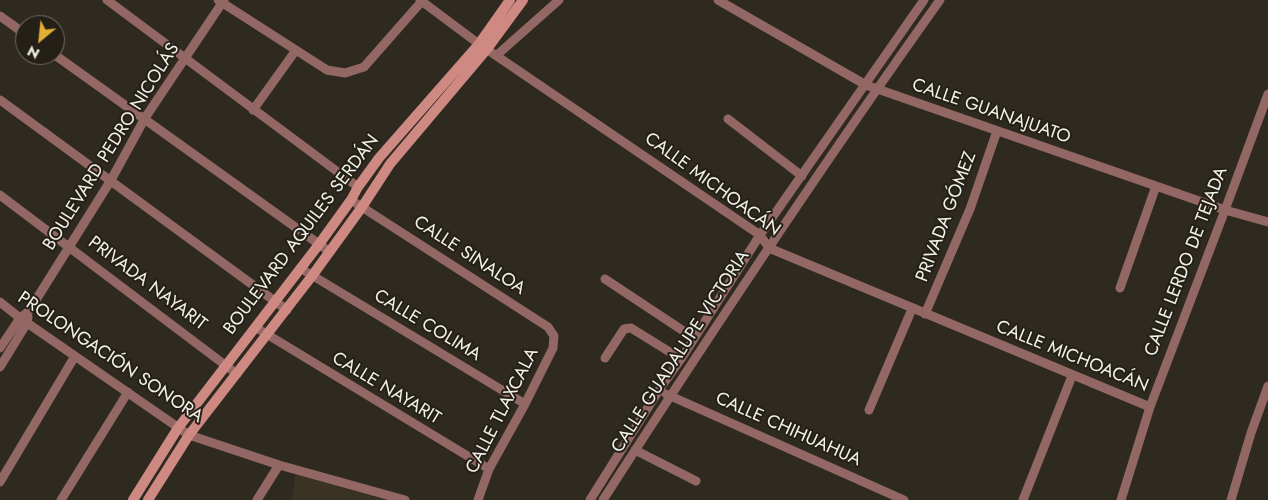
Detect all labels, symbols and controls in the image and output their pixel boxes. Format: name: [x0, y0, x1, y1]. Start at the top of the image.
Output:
north arrow: [15, 15, 65, 65]
street label: BOULEVARD PEDRO NICOLÁS: [39, 39, 185, 255]
text: N: [24, 41, 43, 64]
street label: CALLE GUANAJUATO: [909, 75, 1073, 149]
street label: CALLE MICHOACÁN: [640, 128, 784, 242]
street label: BOULEVARD AQUILES SERDÁN: [220, 131, 384, 339]
street label: PRIVADA GÓMEZ: [912, 149, 982, 285]
street label: CALLE LERDO DE TEJADA: [1141, 164, 1233, 360]
street label: CALLE SINALOA: [409, 212, 529, 300]
street label: PRIVADA NAYARIT: [83, 232, 211, 336]
street label: CALLE GUADALUPE VICTORIA: [607, 247, 755, 457]
street label: CALLE COLIMA: [370, 286, 484, 366]
street label: PROLONGACIÓN SONORA: [13, 288, 207, 428]
street label: CALLE MICHOACÁN: [993, 317, 1151, 397]
street label: CALLE TLAXCALA: [462, 345, 544, 477]
street label: CALLE NAYARIT: [328, 348, 444, 430]
street label: CALLE CHIHUAHUA: [712, 388, 864, 472]

